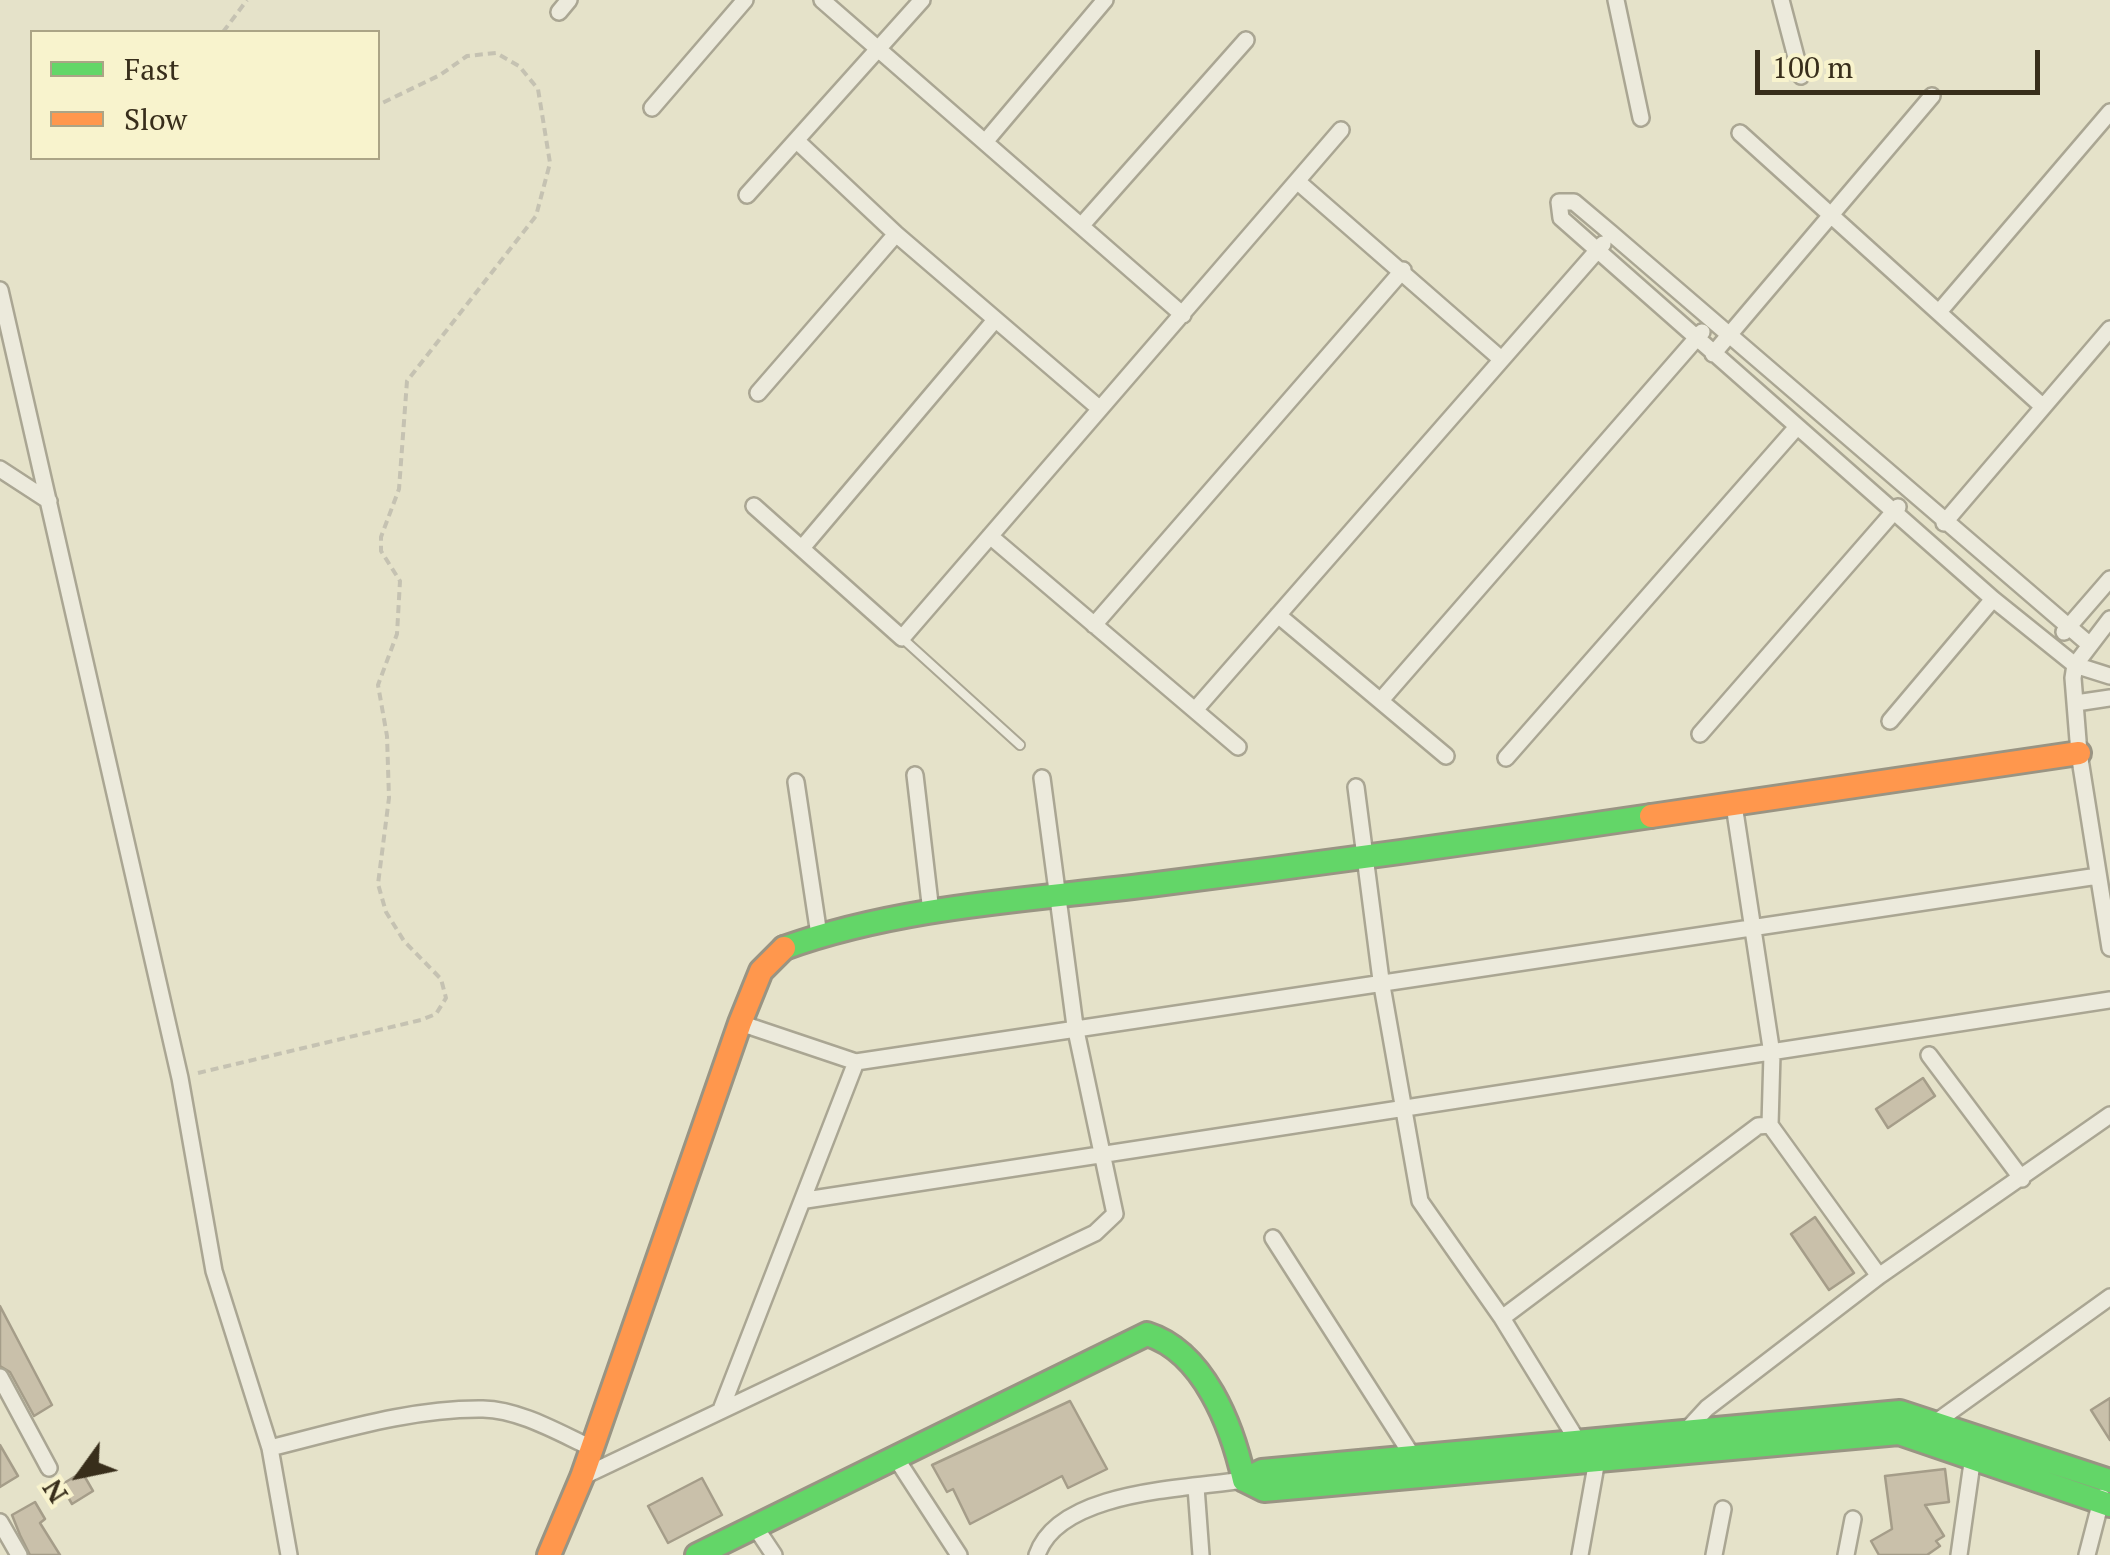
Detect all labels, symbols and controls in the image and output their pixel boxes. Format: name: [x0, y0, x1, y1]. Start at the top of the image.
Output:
legend: [30, 30, 380, 160]
scale bar: [1760, 30, 2045, 92]
text: 100 m: [1772, 47, 1853, 87]
text: Fast: [124, 49, 180, 89]
text: Slow: [124, 99, 187, 139]
north arrow: [30, 1425, 130, 1525]
text: N: [33, 1473, 76, 1511]

